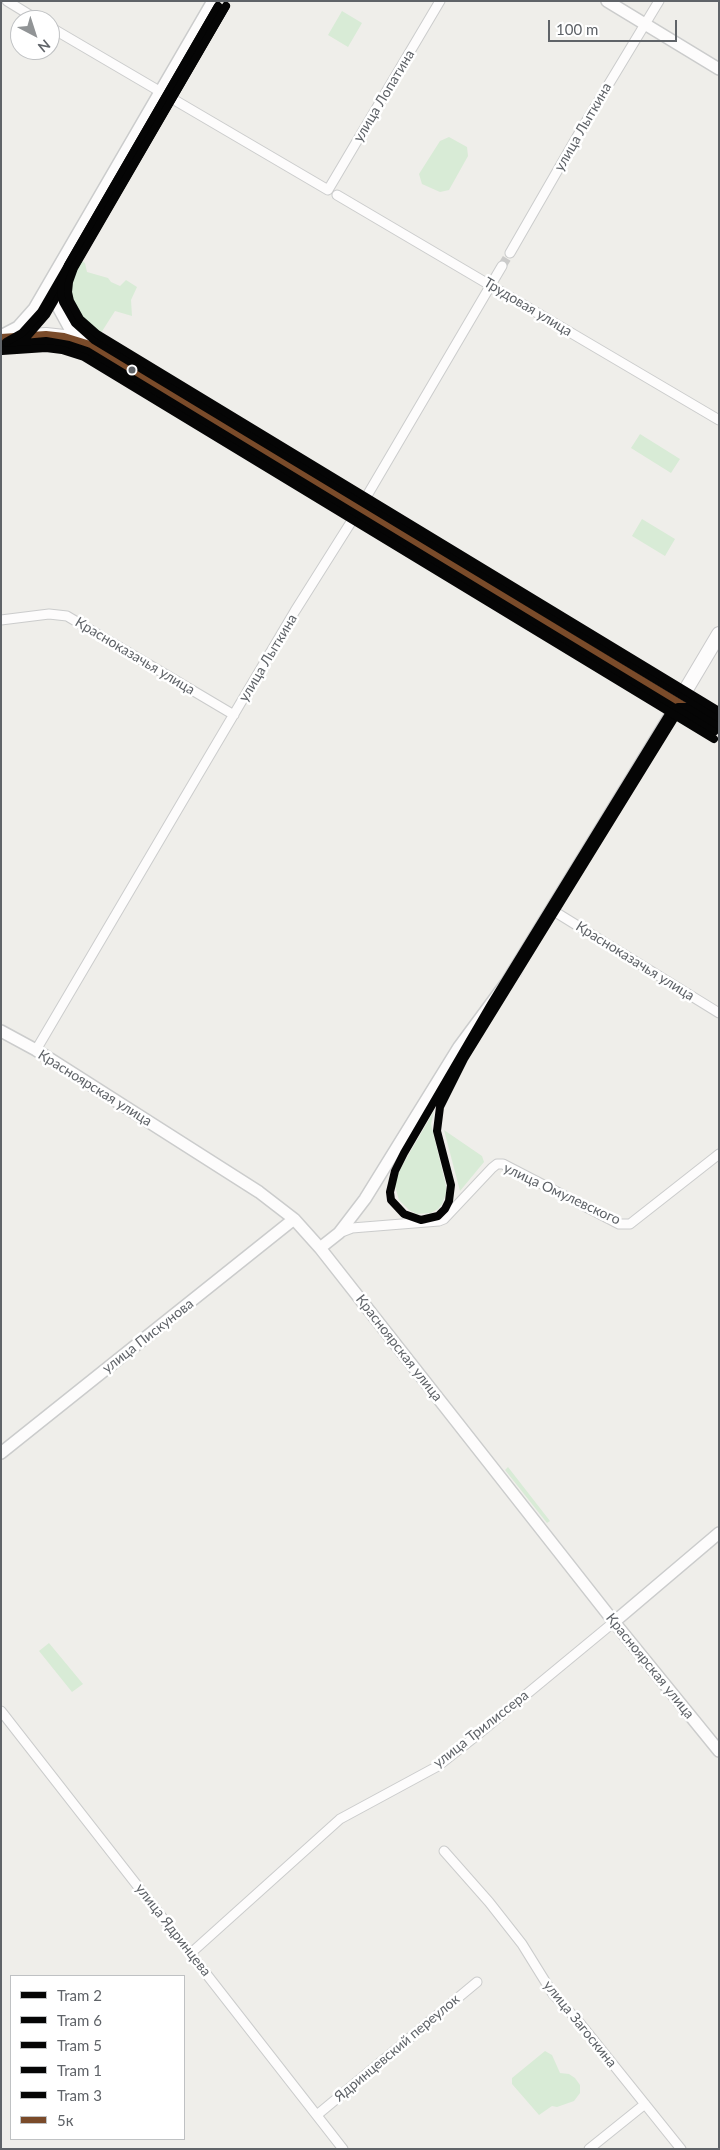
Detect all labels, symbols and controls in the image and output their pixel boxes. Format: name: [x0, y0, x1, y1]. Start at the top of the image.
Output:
north arrow: [10, 10, 60, 60]
scale bar: [550, 10, 679, 42]
text: 100 m: [556, 20, 598, 38]
text: N: [35, 36, 54, 56]
street label: улица Лопатина: [350, 47, 418, 145]
street label: улица Лыткина: [551, 80, 615, 174]
street label: Трудовая улица: [481, 274, 575, 340]
unlabelled marker: [127, 365, 137, 375]
street label: улица Лыткина: [235, 611, 301, 705]
street label: Красноказачья улица: [72, 614, 198, 698]
street label: Красноказачья улица: [573, 918, 697, 1004]
street label: Красноярская улица: [35, 1046, 155, 1130]
street label: улица Омулевского: [501, 1160, 623, 1228]
street label: Красноярская улица: [352, 1291, 446, 1405]
street label: улица Пискунова: [99, 1295, 197, 1377]
street label: Красноярская улица: [602, 1610, 698, 1722]
street label: улица Трилиссера: [430, 1687, 532, 1771]
street label: улица Ядринцева: [132, 1880, 214, 1980]
legend: [10, 1975, 185, 2140]
street label: улица Загоскина: [540, 1977, 620, 2071]
text: Tram 2: [57, 1986, 102, 2004]
street label: Ядринцевский переулок: [331, 1991, 463, 2105]
text: Tram 6: [57, 2011, 102, 2029]
text: Tram 5: [57, 2036, 102, 2054]
text: Tram 1: [57, 2061, 102, 2079]
text: Tram 3: [57, 2086, 102, 2104]
text: 5к: [57, 2111, 73, 2129]

